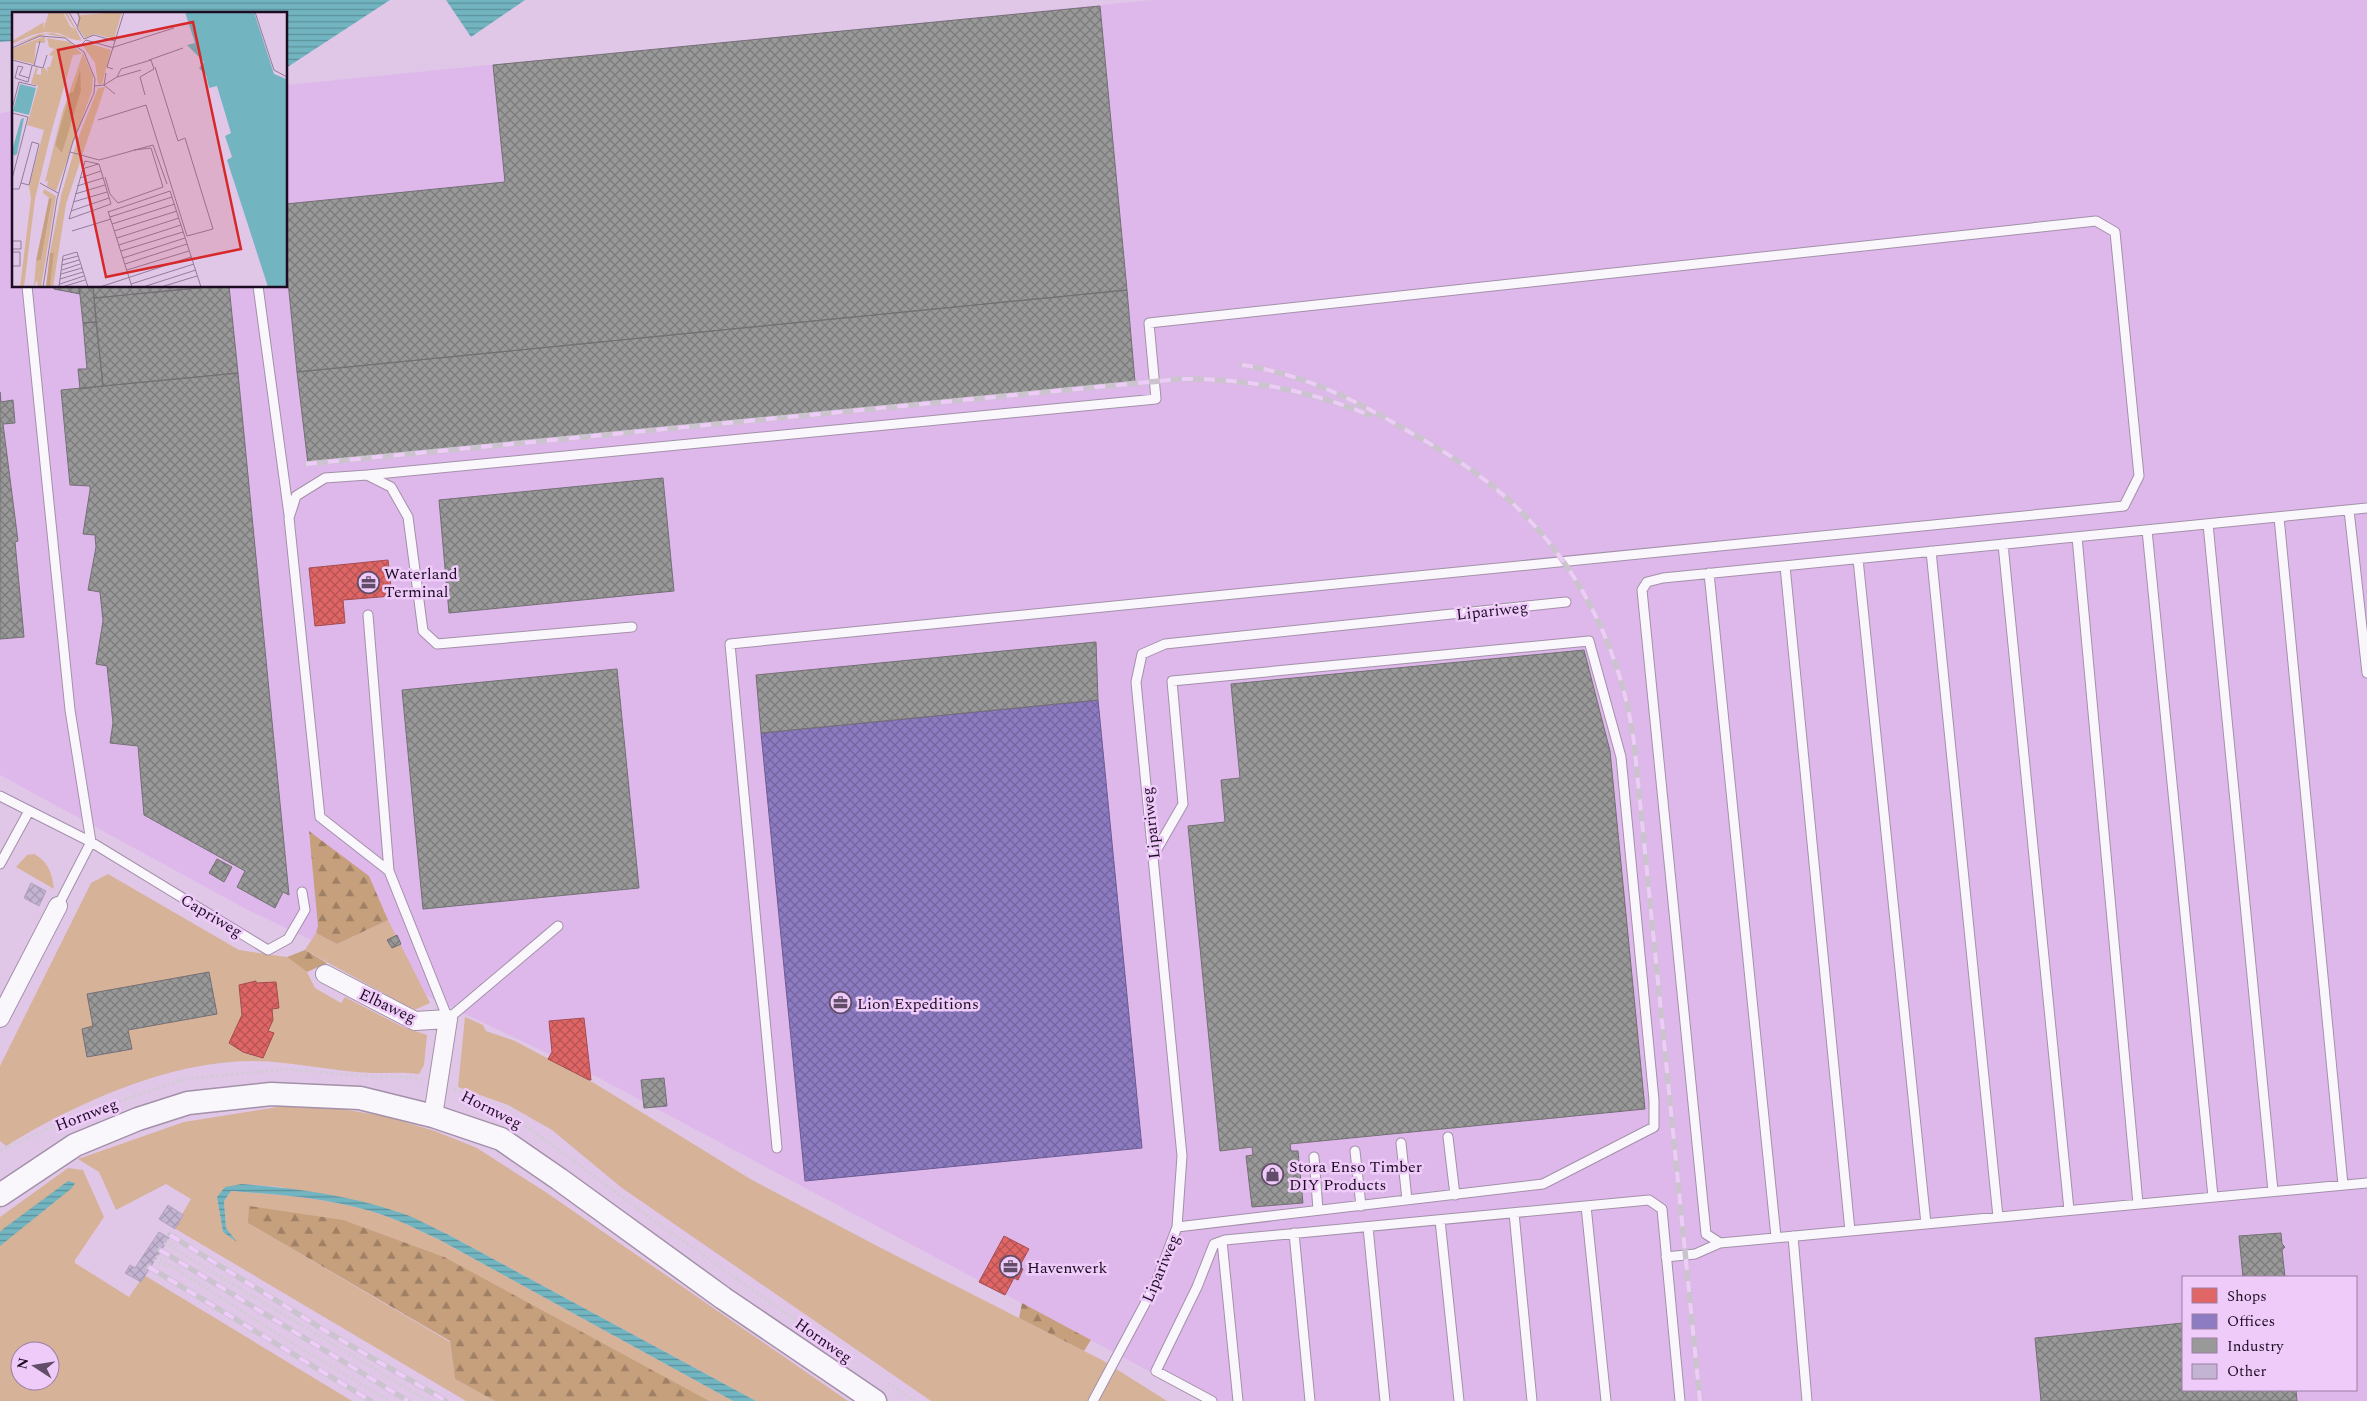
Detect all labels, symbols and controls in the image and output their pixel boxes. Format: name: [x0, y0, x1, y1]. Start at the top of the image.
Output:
inset map: [12, 12, 288, 288]
place label: Waterland Terminal: [384, 562, 458, 604]
office icon: Waterland Terminal: [356, 570, 380, 594]
street label: Lipariweg: [1455, 595, 1529, 627]
street label: Lipariweg: [1135, 786, 1167, 860]
street label: Capriweg: [176, 888, 247, 944]
street label: Elbaweg: [355, 982, 420, 1030]
office icon: Lion Expeditions: [829, 991, 853, 1015]
place label: Lion Expeditions: [857, 992, 979, 1016]
street label: Hornweg: [457, 1084, 526, 1135]
street label: Hornweg: [51, 1092, 121, 1138]
place label: Stora Enso Timber DIY Products: [1289, 1155, 1422, 1197]
shop icon: Stora Enso Timber DIY Products: [1261, 1163, 1285, 1187]
street label: Lipariweg: [1136, 1231, 1186, 1306]
office icon: Havenwerk: [999, 1255, 1023, 1279]
place label: Havenwerk: [1027, 1256, 1108, 1280]
legend: [2182, 1276, 2357, 1391]
text: Shops: [2227, 1285, 2267, 1308]
text: Offices: [2227, 1310, 2275, 1333]
street label: Hornweg: [790, 1312, 857, 1369]
text: Industry: [2227, 1335, 2284, 1358]
north arrow: [10, 1341, 60, 1391]
text: N: [11, 1356, 34, 1371]
text: Other: [2227, 1360, 2266, 1383]

